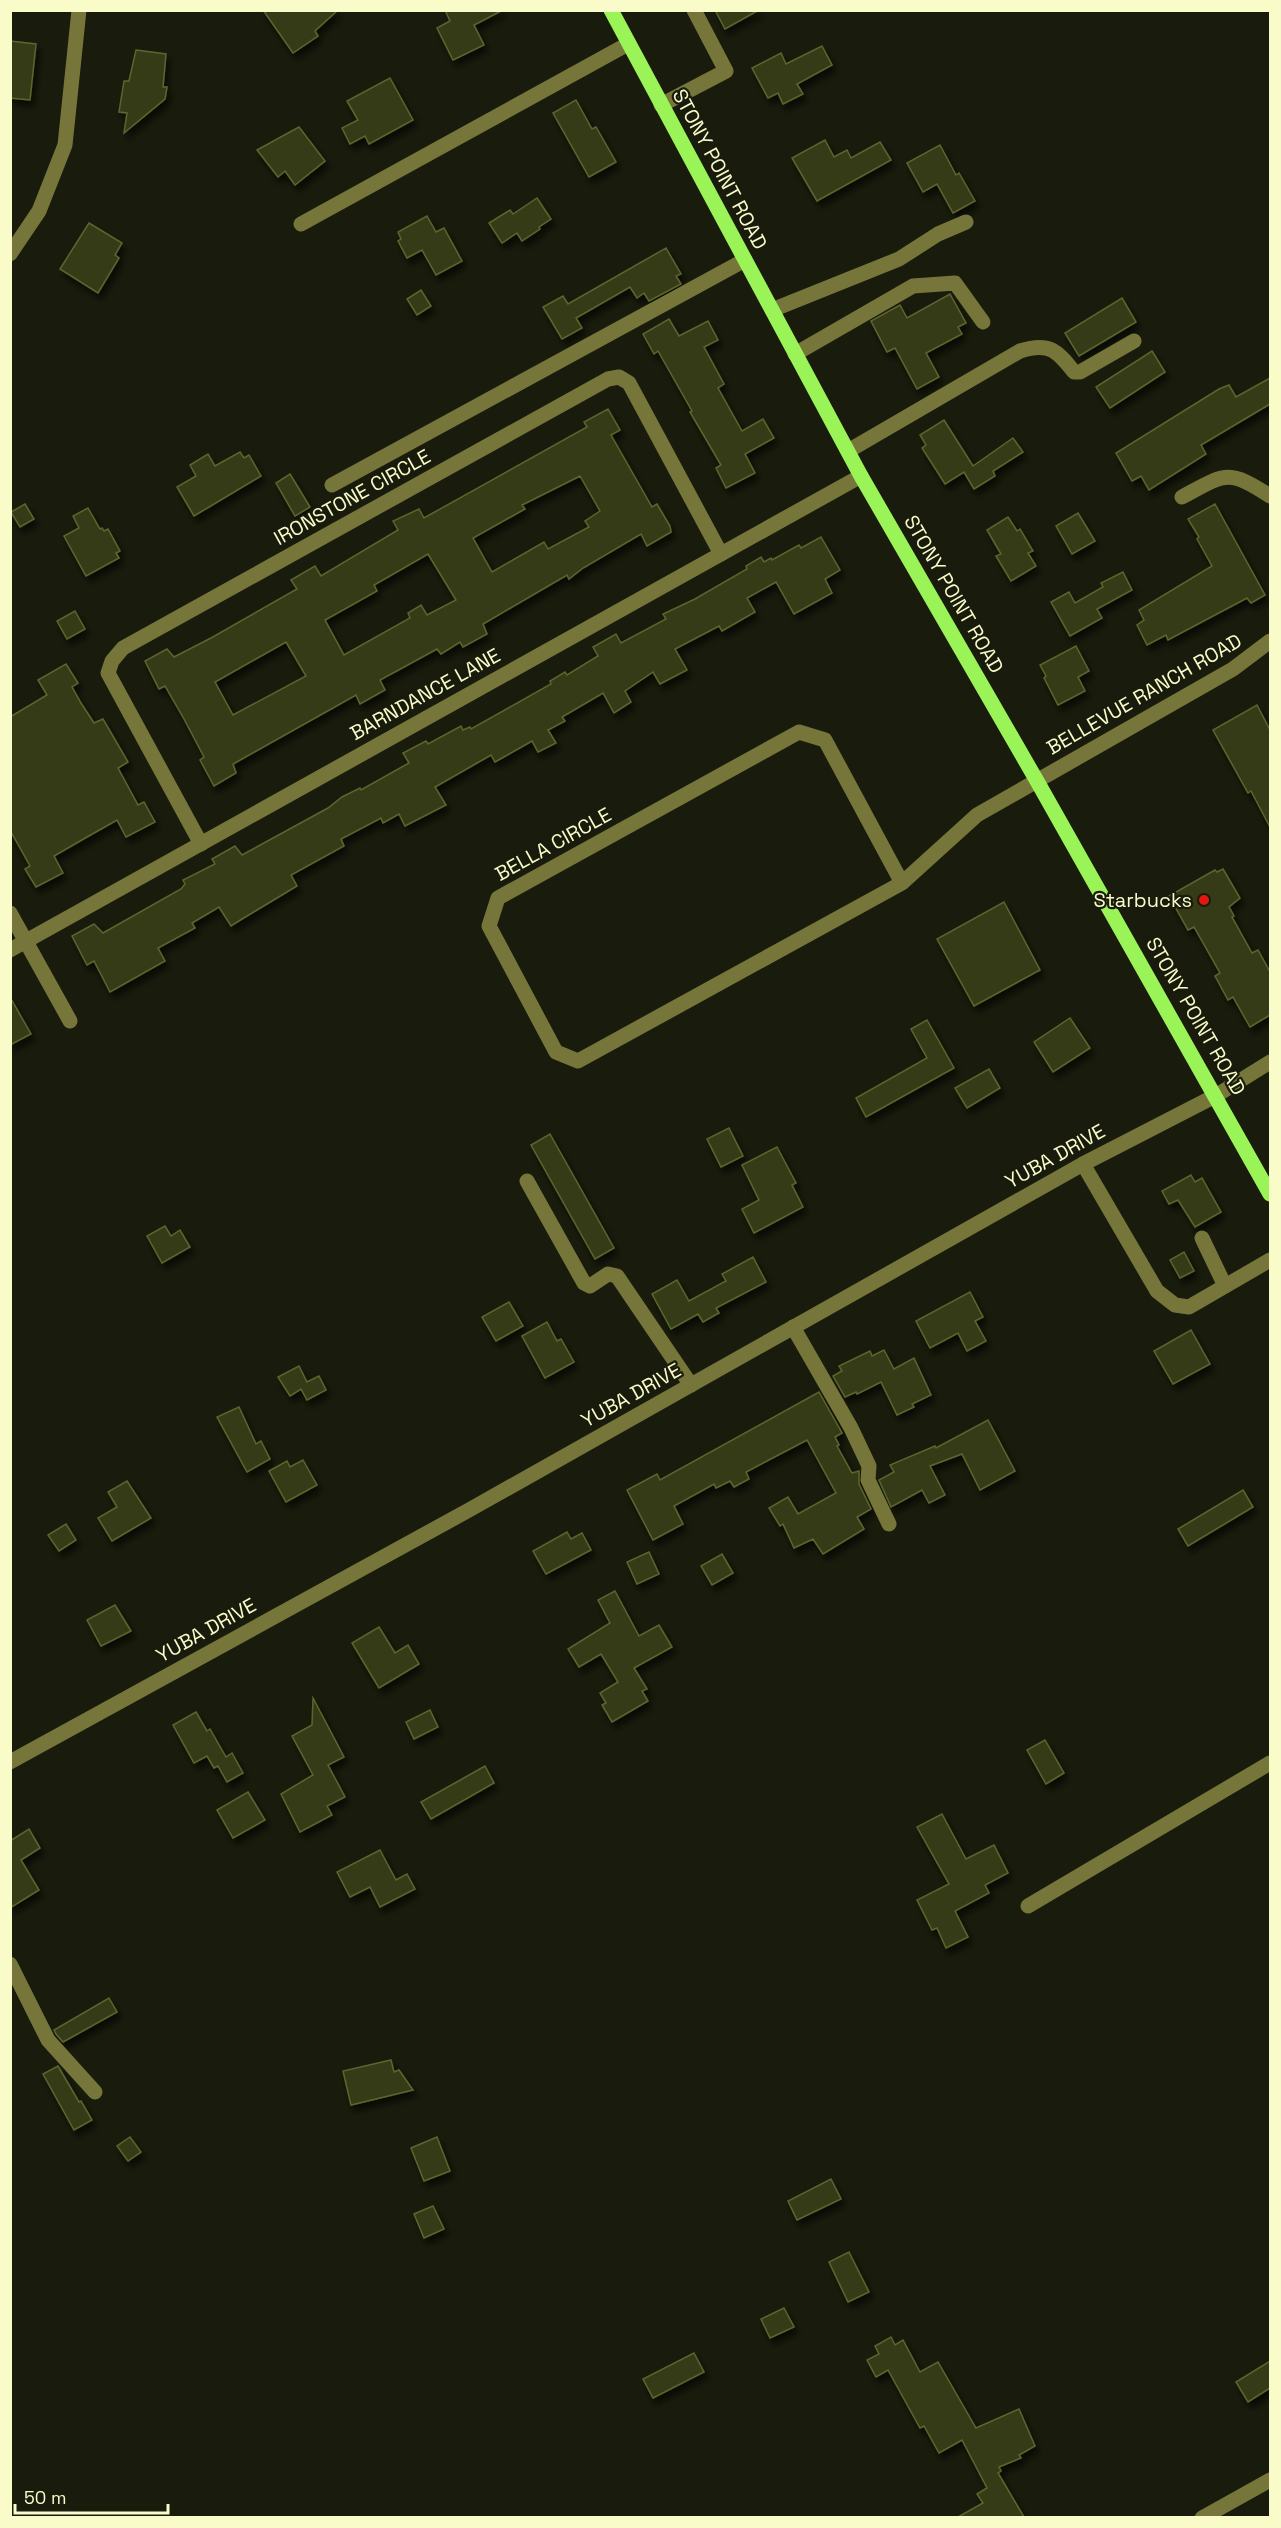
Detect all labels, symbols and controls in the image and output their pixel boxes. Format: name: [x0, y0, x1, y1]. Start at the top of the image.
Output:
street label: STONY POINT ROAD: [667, 84, 773, 254]
street label: IRONSTONE CIRCLE: [269, 443, 435, 551]
street label: STONY POINT ROAD: [898, 510, 1010, 678]
street label: BELLEVUE RANCH ROAD: [1042, 628, 1246, 760]
street label: BARNDANCE LANE: [345, 642, 505, 746]
street label: BELLA CIRCLE: [490, 801, 616, 887]
place label: Starbucks: [1093, 887, 1192, 913]
marker: Starbucks: [1197, 893, 1211, 907]
street label: STONY POINT ROAD: [1140, 932, 1252, 1100]
street label: YUBA DRIVE: [1000, 1118, 1110, 1194]
street label: YUBA DRIVE: [576, 1357, 686, 1433]
street label: YUBA DRIVE: [151, 1592, 261, 1668]
scale bar: [15, 2477, 168, 2515]
text: 50 m: [24, 2486, 66, 2509]

